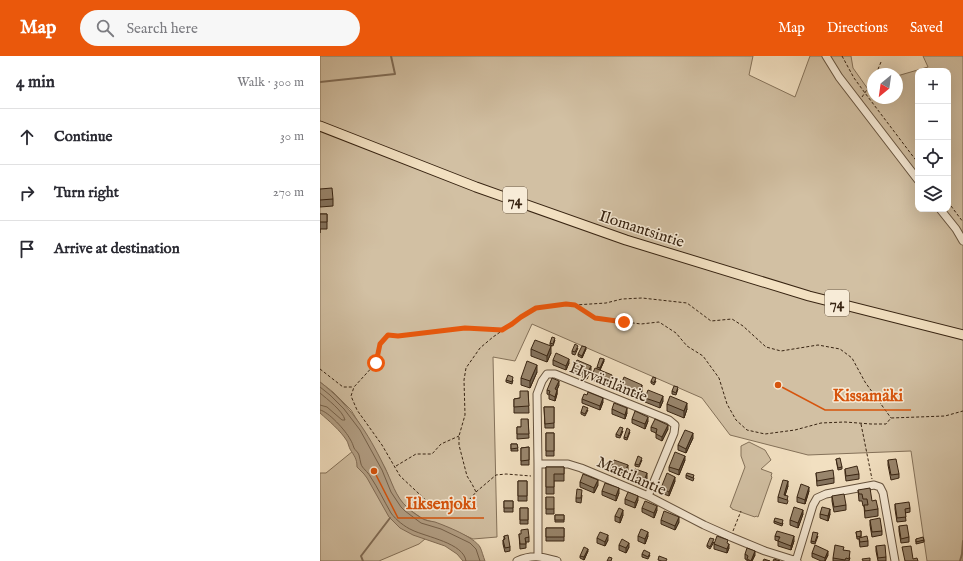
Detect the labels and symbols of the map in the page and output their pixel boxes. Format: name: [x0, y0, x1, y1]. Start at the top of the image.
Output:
north arrow: [867, 68, 903, 104]
road number: 74: [503, 187, 527, 213]
street label: Ilomantsintie: [596, 207, 687, 253]
road number: 74: [825, 290, 849, 316]
route end: [615, 313, 633, 331]
route start: [367, 354, 385, 372]
street label: Hyväriläntie: [566, 358, 650, 408]
callout: Kissamäki: [825, 381, 911, 410]
text: Kissamäki: [833, 386, 904, 407]
street label: Mattilantie: [593, 453, 669, 501]
callout: Iiksenjoki: [398, 489, 484, 518]
text: Iiksenjoki: [406, 494, 477, 515]

